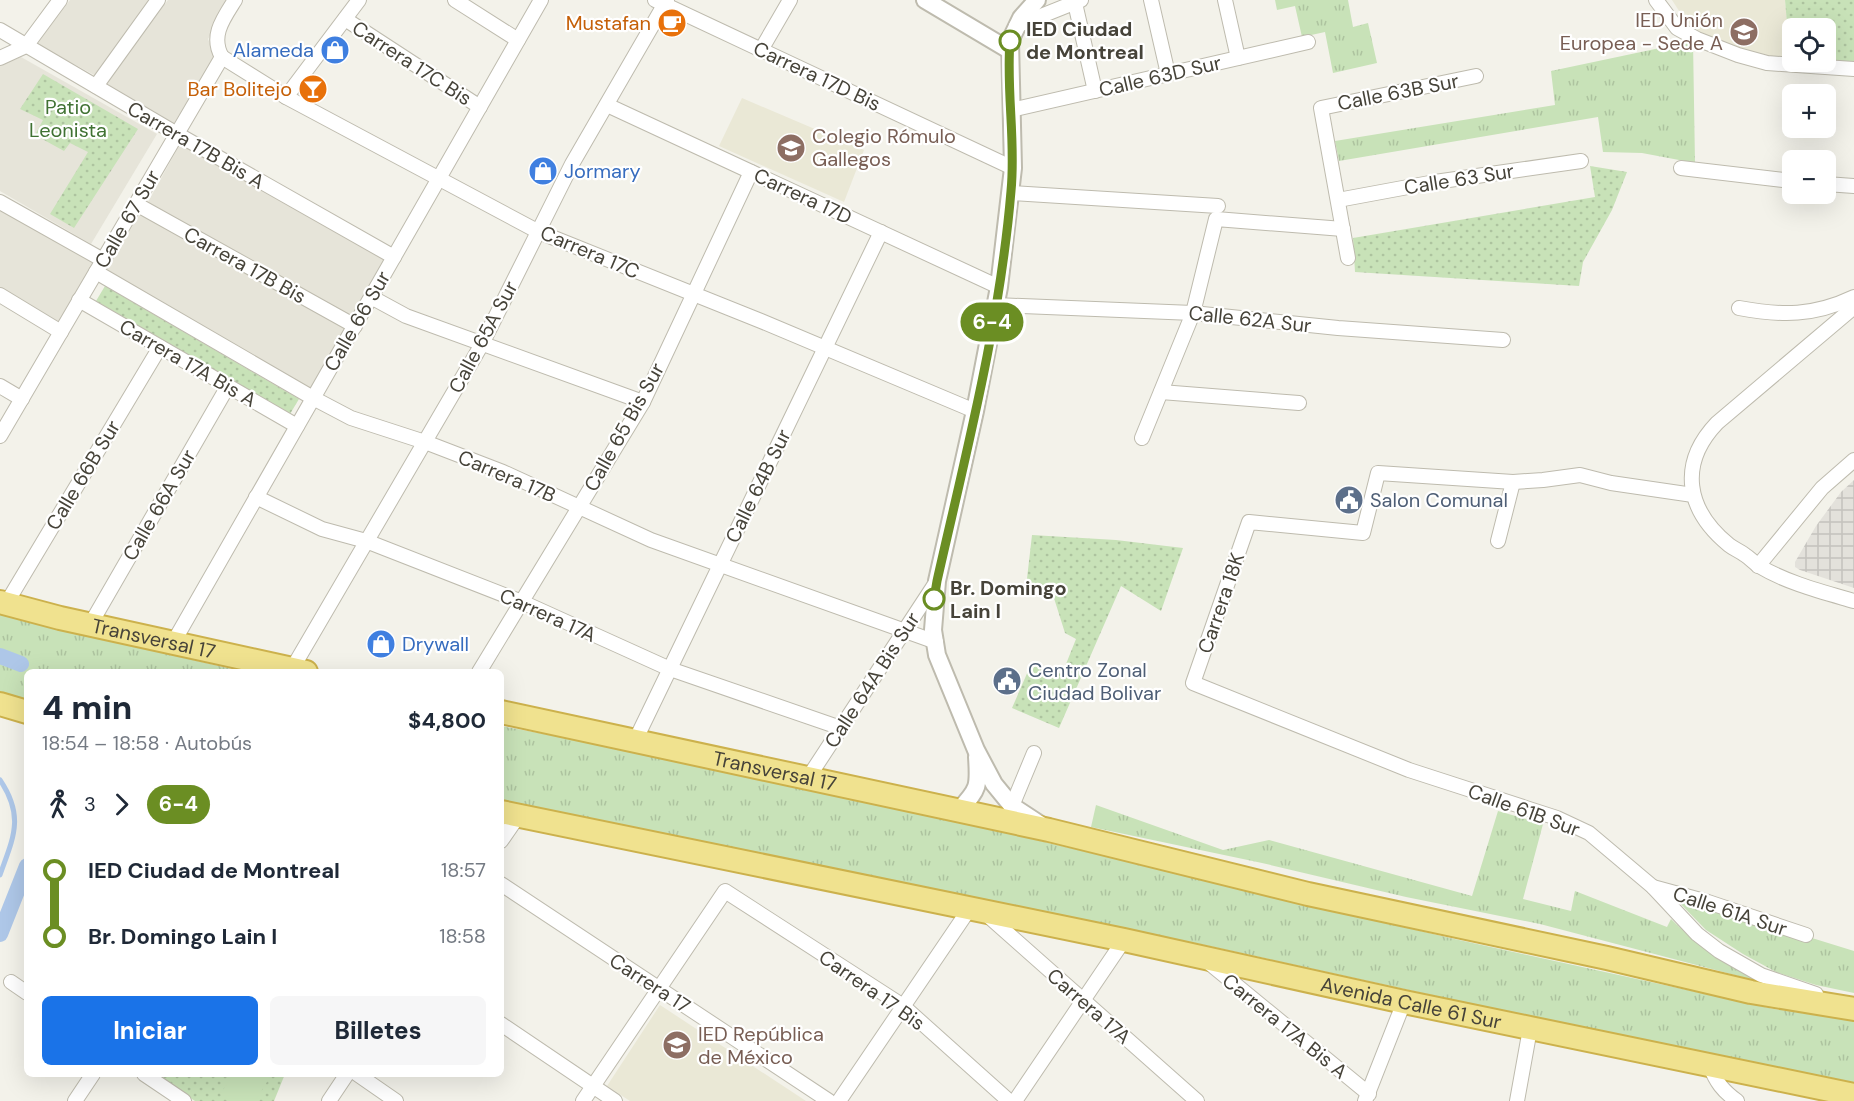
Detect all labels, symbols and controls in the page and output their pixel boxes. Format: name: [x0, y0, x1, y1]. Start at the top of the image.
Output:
cafe icon: Mustafan: [656, 7, 688, 39]
place label: IED Unión Europea - Sede A: [1560, 7, 1723, 56]
place label: Mustafan: [566, 10, 651, 36]
street label: Carrera 17C Bis: [347, 15, 477, 111]
place label: IED Ciudad de Montreal: [1026, 16, 1144, 65]
school or university icon: IED Unión Europea - Sede A: [1728, 16, 1760, 48]
map controls: [1782, 18, 1836, 204]
button: locate: [1782, 18, 1836, 72]
marker: IED Ciudad de Montreal: [999, 30, 1021, 52]
shop icon: Alameda: [319, 34, 351, 66]
street label: Carrera 17D Bis: [749, 35, 885, 117]
place label: Alameda: [233, 37, 314, 63]
street label: Calle 63D Sur: [1096, 49, 1224, 103]
street label: Calle 63B Sur: [1335, 67, 1461, 117]
bar icon: Bar Bolitejo: [297, 73, 329, 105]
place label: Bar Bolitejo: [188, 76, 292, 102]
button: +: [1782, 84, 1836, 138]
park label: Patio Leonista: [29, 94, 107, 143]
street label: Carrera 17B Bis A: [123, 95, 269, 195]
place label: Colegio Rómulo Gallegos: [812, 123, 956, 172]
school or university icon: Colegio Rómulo Gallegos: [775, 132, 807, 164]
button: −: [1782, 150, 1836, 204]
shop icon: Jormary: [527, 155, 559, 187]
street label: Calle 63 Sur: [1402, 157, 1516, 201]
place label: Jormary: [564, 158, 641, 184]
street label: Carrera 17D: [750, 162, 856, 230]
street label: Calle 67 Sur: [88, 165, 166, 273]
street label: Carrera 17C: [536, 219, 644, 285]
street label: Carrera 17B Bis: [179, 221, 311, 309]
street label: Calle 66 Sur: [318, 266, 396, 376]
street label: Calle 65A Sur: [443, 276, 523, 398]
street label: Calle 62A Sur: [1187, 300, 1313, 338]
line badge: 6-4: [958, 302, 1026, 342]
text: 6-4: [972, 308, 1012, 336]
street label: Carrera 17A Bis A: [115, 313, 261, 413]
street label: Calle 65 Bis Sur: [578, 358, 670, 496]
street label: Calle 66B Sur: [40, 415, 126, 535]
street label: Calle 64B Sur: [719, 425, 797, 547]
street label: Carrera 17B: [454, 444, 560, 508]
street label: Calle 66A Sur: [117, 445, 201, 565]
public building icon: Salon Comunal: [1333, 484, 1365, 516]
place label: Salon Comunal: [1370, 487, 1508, 513]
street label: Carrera 18K: [1192, 549, 1250, 657]
place label: Br. Domingo Lain I: [950, 575, 1067, 624]
street label: Carrera 17A: [496, 582, 600, 648]
marker: Br. Domingo Lain I: [923, 588, 945, 610]
street label: Calle 64A Bis Sur: [818, 607, 926, 753]
street label: Transversal 17: [89, 612, 218, 665]
shop icon: Drywall: [365, 628, 397, 660]
place label: Drywall: [402, 631, 469, 657]
place label: Centro Zonal Ciudad Bolivar: [1028, 657, 1161, 706]
public building icon: Centro Zonal Ciudad Bolivar: [991, 665, 1023, 697]
text: 4 min: [42, 686, 132, 729]
text: $4,800: [408, 706, 486, 735]
text: 18:54 – 18:58 · Autobús: [42, 730, 252, 756]
street label: Transversal 17: [710, 745, 839, 797]
street label: Calle 61B Sur: [1464, 778, 1584, 842]
icon: walk: [42, 788, 75, 821]
icon: forward: [105, 788, 138, 821]
text: 6-4: [159, 790, 198, 818]
text: 3: [84, 791, 96, 817]
text: IED Ciudad de Montreal: [88, 856, 340, 885]
text: 18:57: [441, 857, 486, 883]
street label: Calle 61A Sur: [1670, 880, 1790, 942]
text: Br. Domingo Lain I: [88, 922, 277, 951]
text: 18:58: [439, 923, 486, 949]
street label: Carrera 17 Bis: [814, 944, 930, 1036]
street label: Carrera 17: [605, 947, 695, 1019]
street label: Carrera 17A: [1042, 962, 1136, 1050]
street label: Carrera 17A Bis A: [1217, 967, 1353, 1085]
street label: Avenida Calle 61 Sur: [1318, 971, 1504, 1035]
button: Iniciar: [42, 996, 258, 1065]
button: Billetes: [270, 996, 486, 1065]
place label: IED República de México: [698, 1021, 824, 1070]
school or university icon: IED República de México: [661, 1029, 693, 1061]

